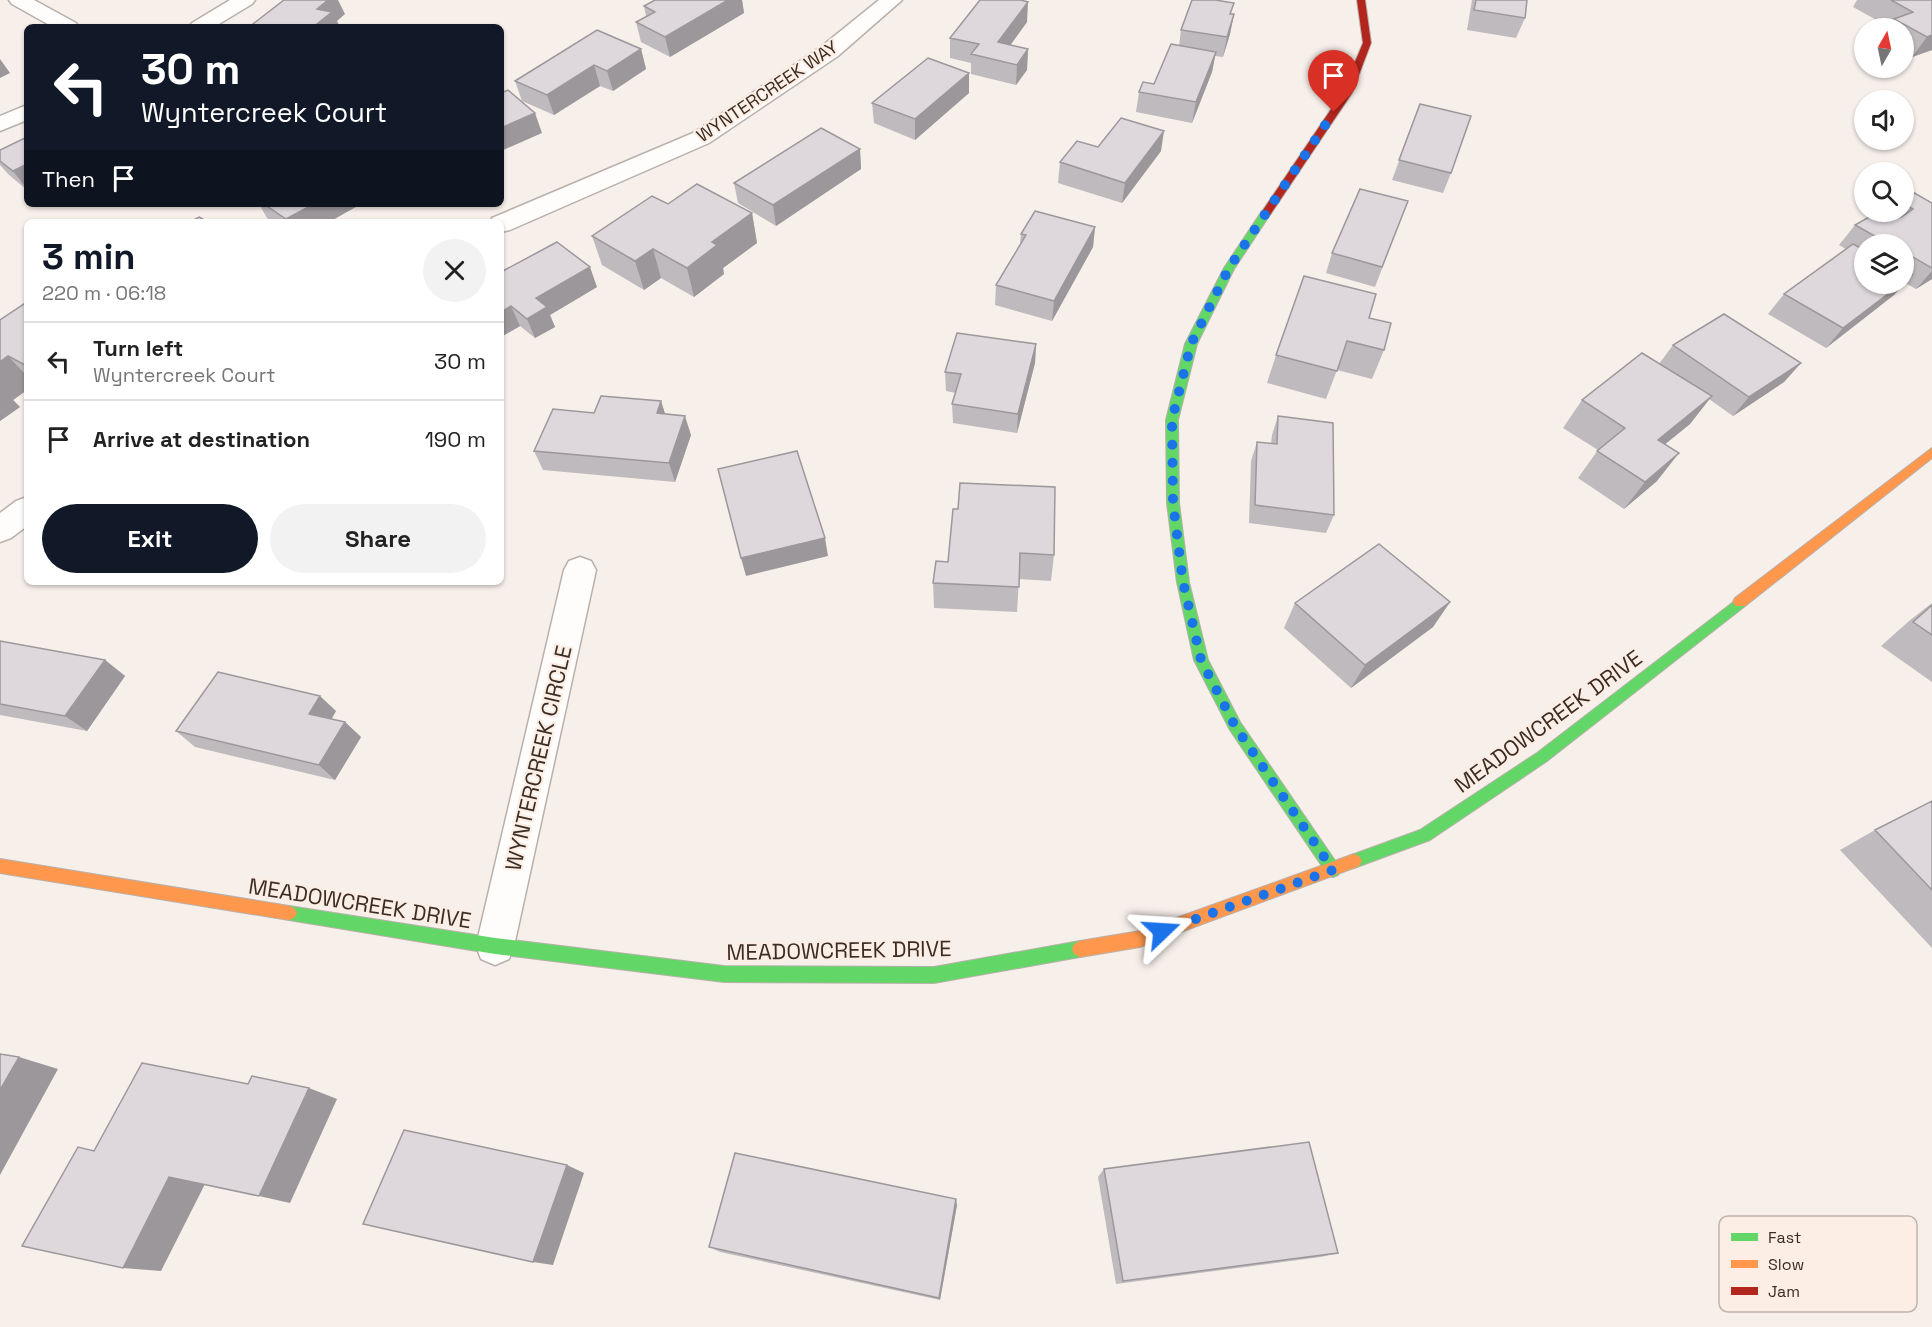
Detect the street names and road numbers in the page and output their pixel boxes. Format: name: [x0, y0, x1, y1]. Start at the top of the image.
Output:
street label: WYNTERCREEK WAY: [692, 35, 842, 147]
street label: WYNTERCREEK CIRCLE: [498, 643, 578, 873]
street label: MEADOWCREEK DRIVE: [1449, 643, 1647, 799]
street label: MEADOWCREEK DRIVE: [247, 872, 473, 934]
street label: MEADOWCREEK DRIVE: [726, 934, 952, 966]

